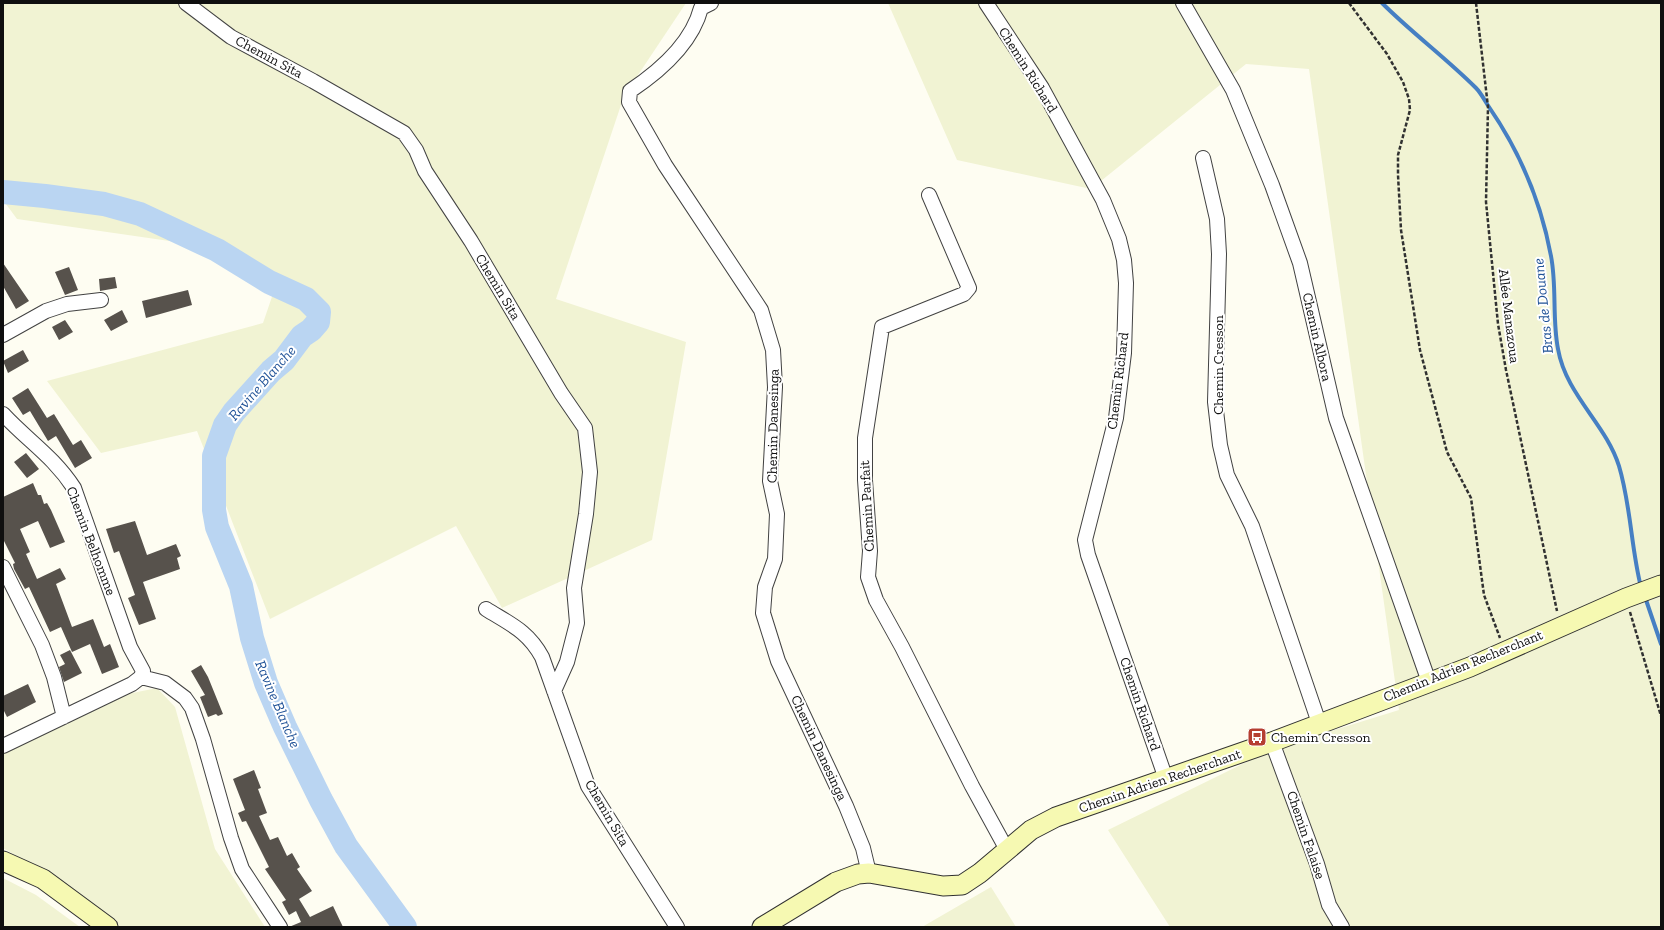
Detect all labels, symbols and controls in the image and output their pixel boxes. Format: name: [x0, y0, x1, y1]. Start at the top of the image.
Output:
street label: Chemin Richard: [995, 24, 1061, 116]
street label: Chemin Sita: [232, 32, 306, 82]
street label: Chemin Sita: [472, 251, 524, 323]
water label: Bras de Douane: [1529, 257, 1557, 355]
street label: Allée Manazoua: [1495, 268, 1523, 364]
street label: Chemin Albora: [1299, 291, 1335, 383]
street label: Chemin Cresson: [1210, 315, 1227, 415]
street label: Chemin Richard: [1104, 331, 1132, 431]
water label: Ravine Blanche: [225, 342, 299, 424]
street label: Chemin Danesinga: [764, 368, 783, 483]
street label: Chemin Parfait: [856, 459, 878, 552]
street label: Chemin Belhomme: [62, 484, 120, 598]
street label: Chemin Adrien Recherchant: [1381, 626, 1546, 706]
street label: Chemin Richard: [1116, 655, 1164, 753]
water label: Ravine Blanche: [251, 657, 305, 751]
street label: Chemin Danesinga: [787, 693, 851, 804]
bus stop icon: Chemin Cresson: [1246, 726, 1268, 748]
place label: Chemin Cresson: [1271, 729, 1371, 746]
street label: Chemin Adrien Recherchant: [1077, 745, 1244, 817]
street label: Chemin Sita: [581, 777, 633, 849]
street label: Chemin Falaise: [1283, 789, 1329, 882]

